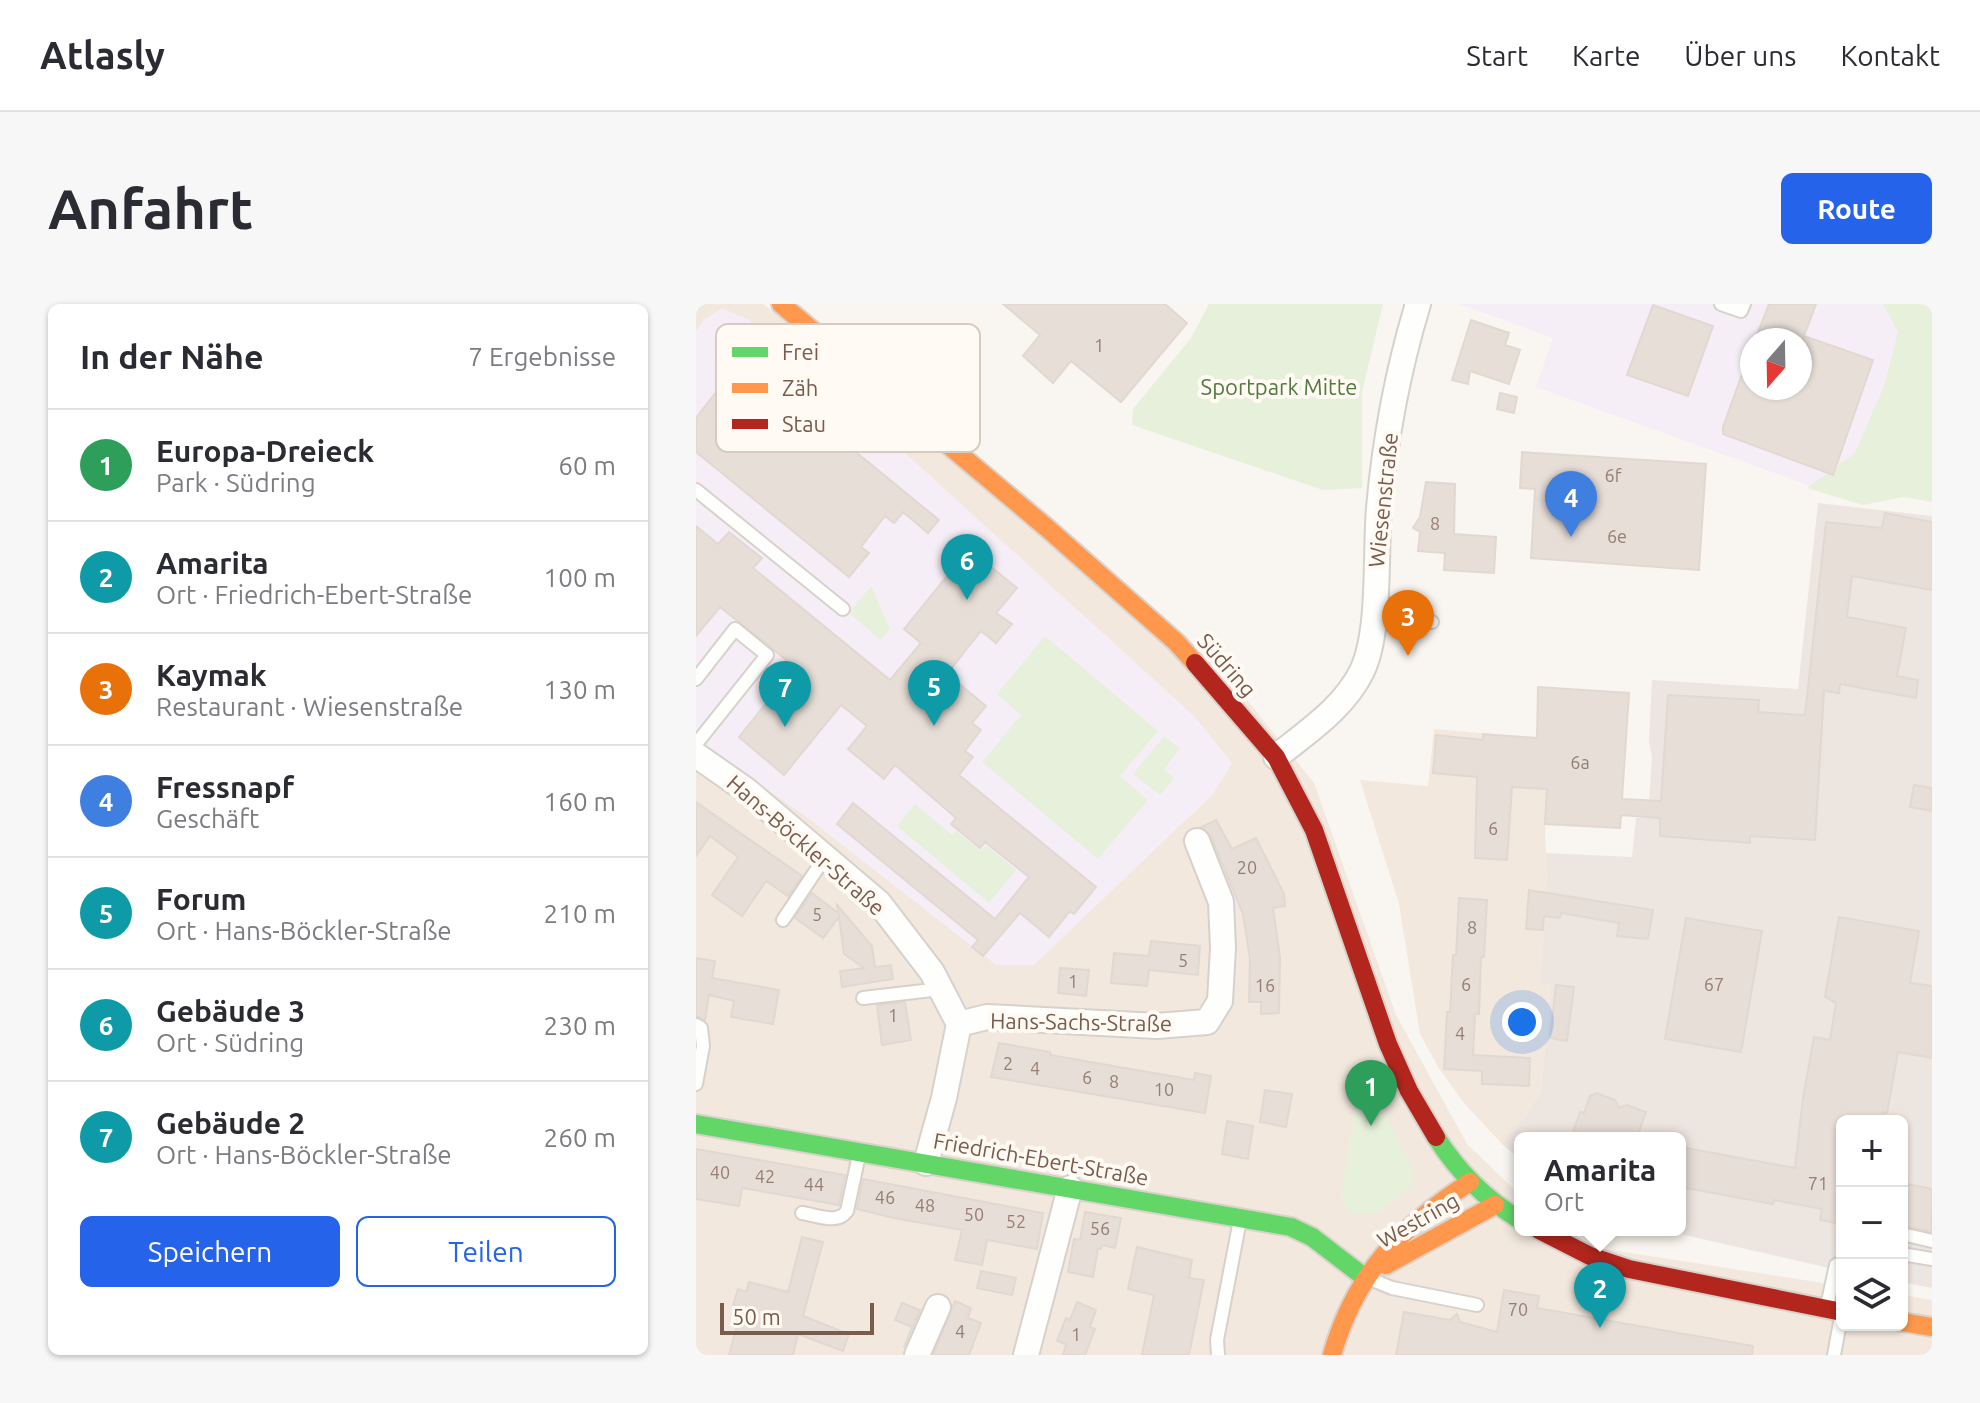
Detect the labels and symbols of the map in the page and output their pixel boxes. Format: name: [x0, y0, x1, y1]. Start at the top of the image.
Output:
legend: [716, 324, 980, 452]
north arrow: [1740, 328, 1812, 400]
house number: 1: [1094, 335, 1104, 355]
text: Frei: [782, 339, 819, 364]
park label: Sportpark Mitte: [1201, 374, 1357, 399]
text: Zäh: [782, 375, 818, 400]
text: Stau: [782, 411, 826, 436]
street label: Wiesenstraße: [1363, 431, 1402, 569]
house number: 6f: [1604, 465, 1622, 485]
pin: 4: [1545, 471, 1597, 537]
house number: 8: [1430, 513, 1440, 533]
house number: 6e: [1607, 526, 1627, 546]
pin: 6: [941, 534, 993, 600]
pin: 3: [1382, 590, 1434, 656]
street label: Südring: [1193, 628, 1262, 701]
pin: 5: [908, 660, 960, 726]
pin: 7: [759, 661, 811, 727]
house number: 6a: [1570, 752, 1590, 772]
street label: Hans-Böckler-Straße: [722, 769, 890, 920]
house number: 6: [1488, 818, 1498, 838]
house number: 20: [1237, 857, 1257, 877]
house number: 5: [812, 904, 822, 924]
house number: 8: [1467, 917, 1477, 937]
house number: 5: [1178, 950, 1188, 970]
house number: 1: [1068, 971, 1078, 991]
house number: 6: [1461, 974, 1471, 994]
house number: 67: [1704, 974, 1724, 994]
house number: 16: [1255, 975, 1275, 995]
your location: [1502, 1002, 1542, 1042]
house number: 1: [888, 1005, 898, 1025]
street label: Hans-Sachs-Straße: [990, 1007, 1172, 1036]
house number: 4: [1455, 1023, 1465, 1043]
house number: 2: [1003, 1053, 1013, 1073]
house number: 4: [1030, 1058, 1040, 1078]
pin: 1: [1345, 1060, 1397, 1126]
house number: 6: [1082, 1067, 1092, 1087]
house number: 8: [1109, 1071, 1119, 1091]
house number: 10: [1154, 1079, 1174, 1099]
street label: Friedrich-Ebert-Straße: [932, 1127, 1151, 1190]
house number: 40: [710, 1162, 730, 1182]
house number: 42: [755, 1166, 775, 1186]
house number: 71: [1808, 1173, 1828, 1193]
house number: 44: [804, 1174, 824, 1194]
house number: 46: [875, 1187, 895, 1207]
street label: Westring: [1373, 1187, 1463, 1252]
house number: 48: [915, 1195, 935, 1215]
house number: 50: [964, 1204, 984, 1224]
house number: 52: [1006, 1211, 1026, 1231]
house number: 56: [1090, 1218, 1110, 1238]
pin: 2: [1574, 1262, 1626, 1328]
scale bar: [720, 1299, 874, 1335]
house number: 70: [1508, 1299, 1528, 1319]
house number: 4: [955, 1321, 965, 1341]
house number: 1: [1071, 1324, 1081, 1344]

